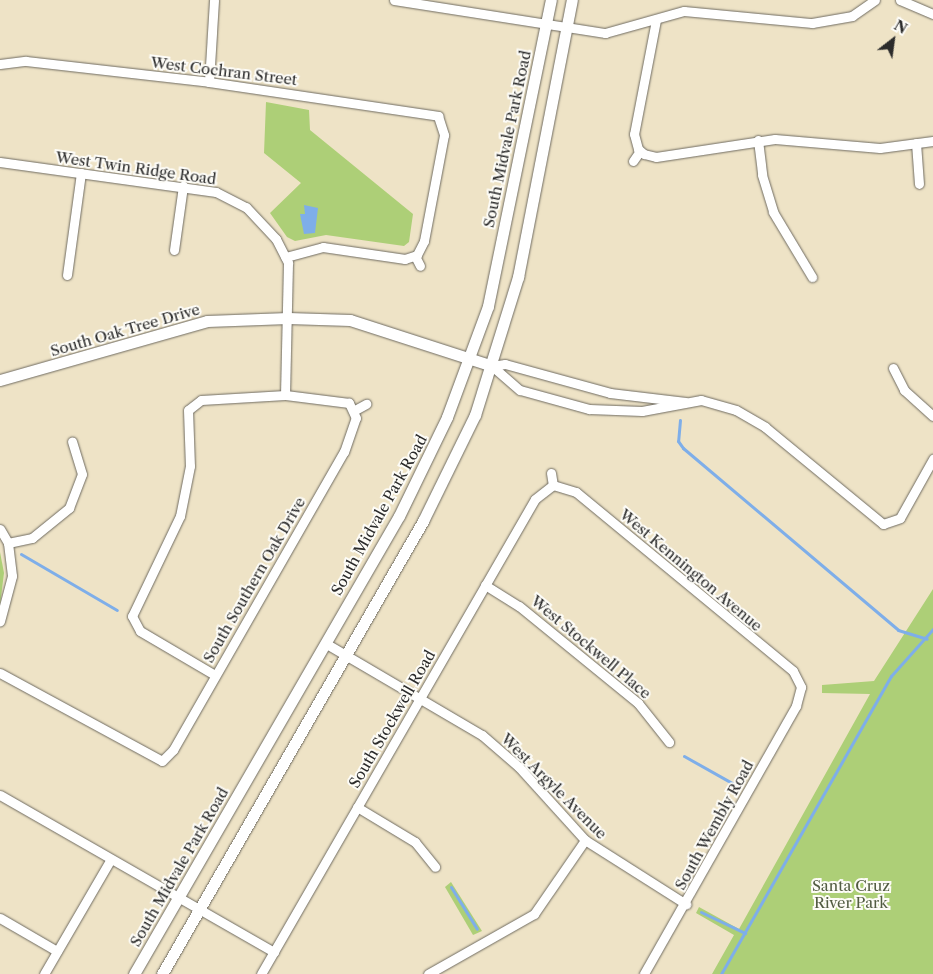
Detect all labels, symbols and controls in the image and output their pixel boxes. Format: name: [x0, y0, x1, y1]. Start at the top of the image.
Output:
north arrow: [868, 15, 918, 65]
text: N: [891, 16, 910, 38]
street label: South Midvale Park Road: [479, 49, 535, 229]
street label: West Cochran Street: [150, 53, 298, 89]
street label: West Twin Ridge Road: [54, 148, 218, 188]
street label: South Oak Tree Drive: [48, 300, 202, 360]
street label: South Midvale Park Road: [327, 432, 431, 598]
street label: South Southern Oak Drive: [199, 494, 309, 666]
street label: West Kennington Avenue: [616, 505, 766, 635]
street label: West Stockwell Place: [527, 592, 655, 702]
street label: South Stockwell Road: [345, 647, 439, 791]
street label: West Argyle Avenue: [497, 729, 611, 843]
street label: South Wembly Road: [671, 757, 757, 893]
street label: South Midvale Park Road: [126, 784, 232, 950]
park label: Santa Cruz River Park: [812, 876, 890, 911]

